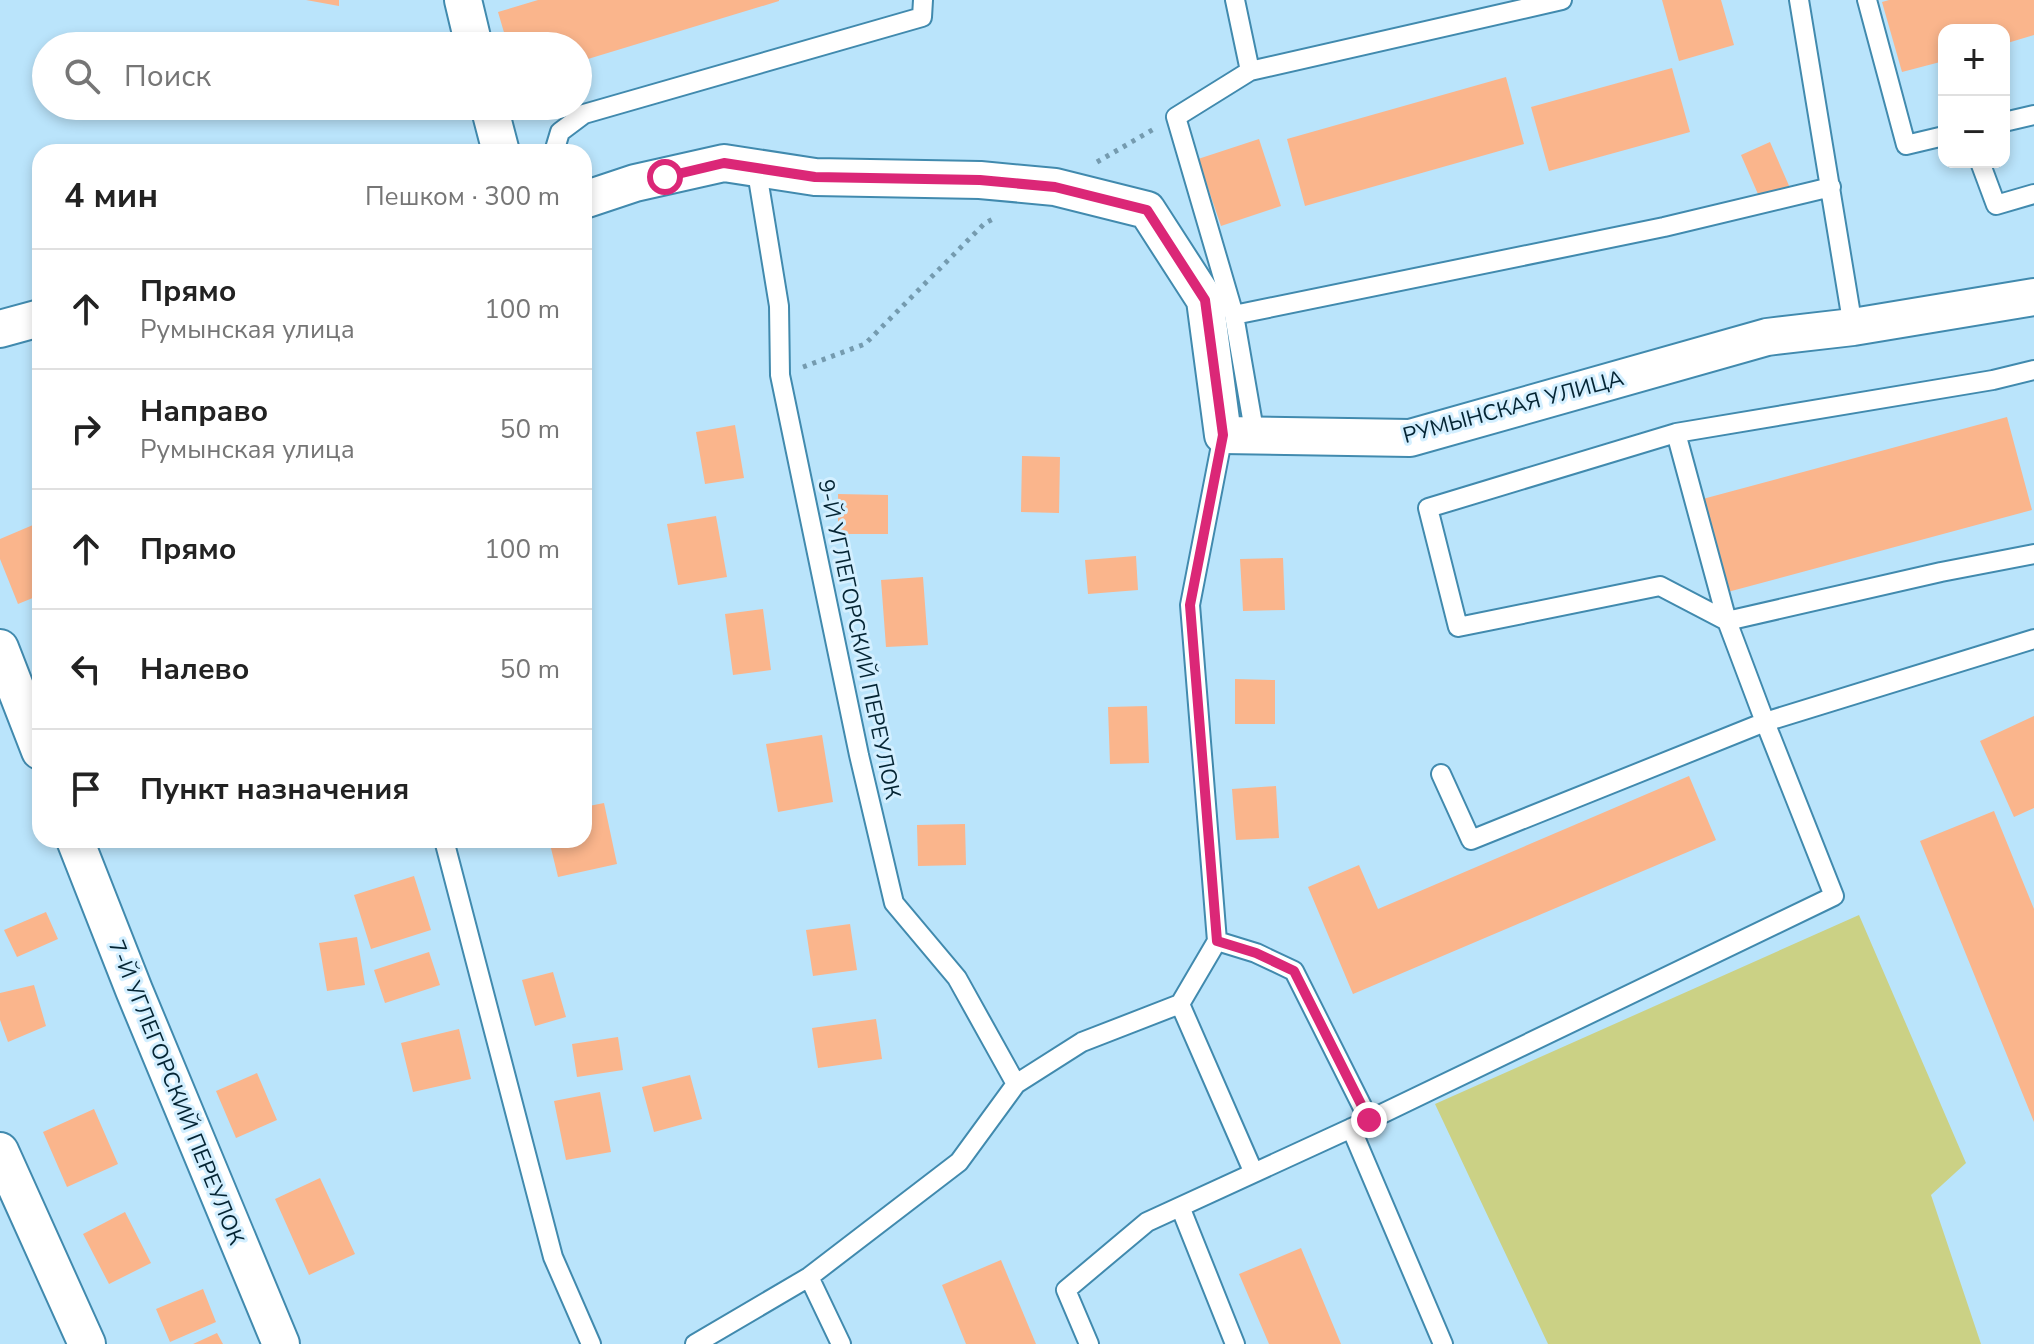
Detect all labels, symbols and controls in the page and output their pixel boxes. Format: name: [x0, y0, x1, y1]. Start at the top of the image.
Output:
map controls: [1938, 24, 2010, 168]
button: +: [1938, 24, 2010, 96]
search box: [32, 32, 592, 120]
icon: search: [60, 54, 104, 98]
text: Поиск: [124, 56, 211, 97]
button: −: [1938, 96, 2010, 168]
route start: [647, 159, 683, 195]
text: 4 мин: [64, 173, 158, 219]
text: Пешком · 300 m: [365, 179, 560, 214]
text: Прямо: [140, 271, 237, 312]
icon: ahead: [64, 287, 108, 331]
text: 100 m: [484, 292, 560, 327]
text: Румынская улица: [140, 312, 355, 347]
street label: РУМЫНСКАЯ УЛИЦА: [1399, 363, 1627, 451]
text: Направо: [140, 391, 268, 432]
icon: right: [64, 407, 108, 451]
text: 50 m: [500, 412, 560, 447]
text: Румынская улица: [140, 432, 355, 467]
street label: 9-Й УГЛЕГОРСКИЙ ПЕРЕУЛОК: [810, 477, 908, 802]
icon: ahead: [64, 527, 108, 571]
text: Прямо: [140, 529, 237, 570]
text: 100 m: [484, 532, 560, 567]
icon: left: [64, 647, 108, 691]
text: Налево: [140, 649, 249, 690]
text: 50 m: [500, 652, 560, 687]
icon: arrive: [64, 767, 108, 811]
text: Пункт назначения: [140, 769, 409, 810]
street label: 7-Й УГЛЕГОРСКИЙ ПЕРЕУЛОК: [101, 936, 251, 1249]
route end: [1351, 1102, 1387, 1138]

